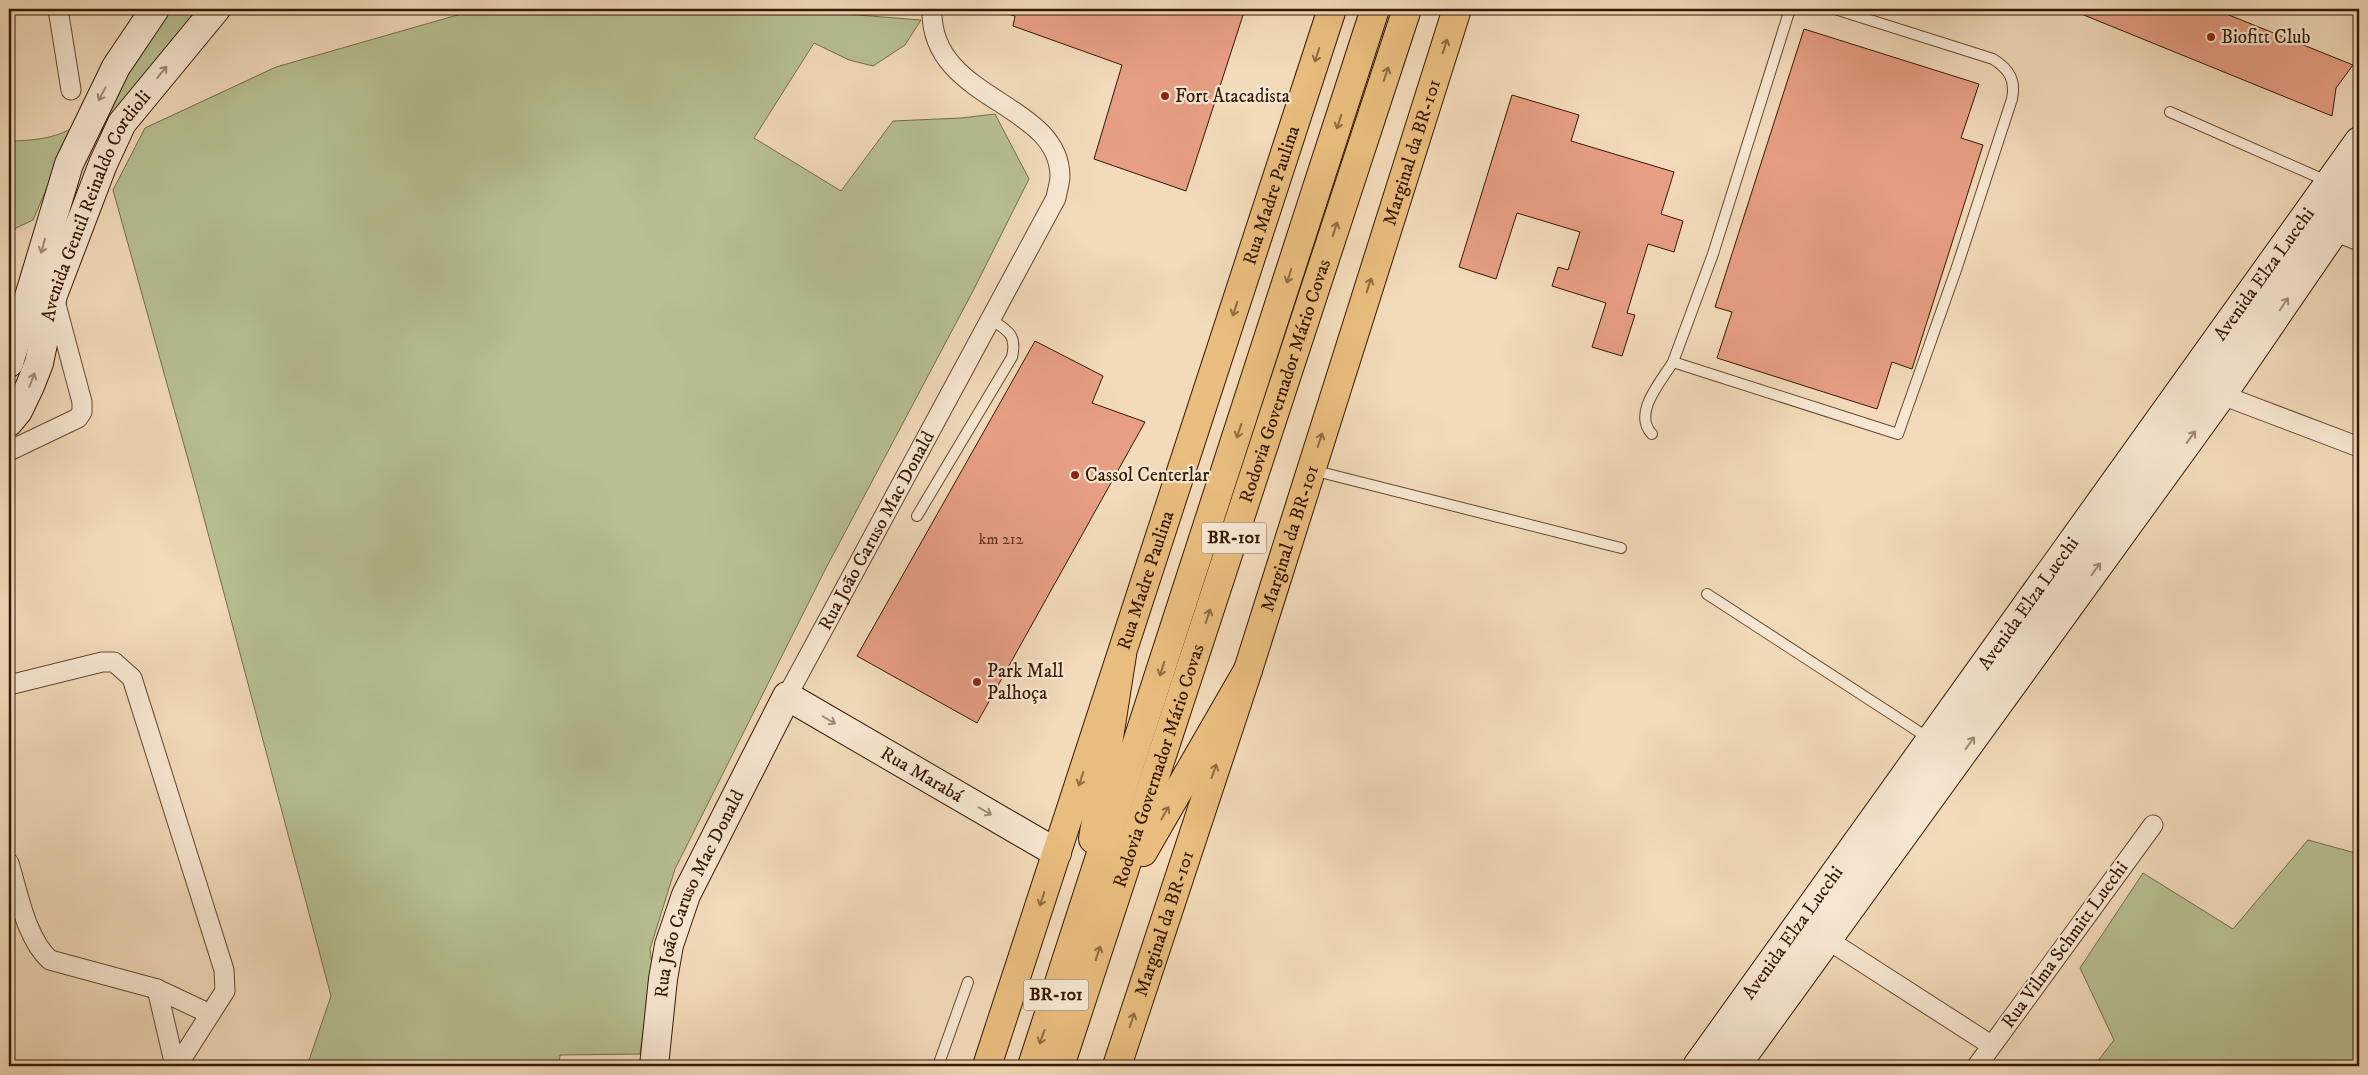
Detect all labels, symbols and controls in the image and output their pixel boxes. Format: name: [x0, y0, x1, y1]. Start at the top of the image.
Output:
place label: Biofitt Club: [2221, 26, 2310, 49]
marker: Biofitt Club: [2205, 31, 2217, 43]
one-way arrow: [1440, 39, 1450, 55]
one-way arrow: [1311, 47, 1321, 63]
one-way arrow: [157, 66, 168, 79]
one-way arrow: [1381, 67, 1391, 83]
street label: Marginal da BR-101: [1378, 76, 1446, 229]
street label: Avenida Gentil Reinaldo Cordioli: [36, 85, 156, 323]
place label: Fort Atacadista: [1175, 85, 1290, 108]
one-way arrow: [97, 87, 107, 102]
marker: Fort Atacadista: [1159, 90, 1171, 102]
one-way arrow: [1334, 113, 1343, 129]
street label: Rua Madre Paulina: [1238, 123, 1305, 268]
street label: Avenida Elza Lucchi: [2208, 203, 2319, 345]
one-way arrow: [1331, 222, 1340, 237]
one-way arrow: [38, 237, 48, 253]
street label: Rodovia Governador Mário Covas: [1234, 256, 1336, 506]
one-way arrow: [1284, 268, 1293, 284]
one-way arrow: [1365, 277, 1375, 293]
one-way arrow: [2279, 297, 2289, 311]
one-way arrow: [1230, 300, 1239, 316]
one-way arrow: [28, 373, 37, 388]
one-way arrow: [1234, 423, 1243, 438]
street label: Rua João Caruso Mac Donald: [813, 427, 940, 634]
one-way arrow: [2186, 430, 2196, 444]
one-way arrow: [1316, 432, 1326, 448]
street label: Marginal da BR-101: [1256, 462, 1324, 615]
place label: Cassol Centerlar: [1085, 464, 1209, 487]
marker: Cassol Centerlar: [1069, 469, 1081, 481]
street label: Rua Madre Paulina: [1112, 508, 1179, 653]
road number: BR-101: [1202, 522, 1266, 554]
house number: km 212: [979, 529, 1024, 549]
street label: Avenida Elza Lucchi: [1973, 532, 2084, 674]
one-way arrow: [2091, 562, 2101, 576]
one-way arrow: [1204, 609, 1213, 624]
street label: Rodovia Governador Mário Covas: [1108, 641, 1209, 891]
place label: Park Mall Palhoça: [987, 660, 1064, 705]
one-way arrow: [1157, 661, 1166, 676]
marker: Park Mall Palhoça: [971, 676, 983, 688]
one-way arrow: [822, 716, 836, 726]
one-way arrow: [1965, 736, 1975, 750]
street label: Rua Marabá: [877, 741, 967, 807]
one-way arrow: [1210, 764, 1219, 780]
one-way arrow: [1076, 771, 1085, 786]
street label: Rua João Caruso Mac Donald: [650, 785, 749, 999]
one-way arrow: [977, 806, 991, 816]
one-way arrow: [1161, 807, 1171, 821]
street label: Marginal da BR-101: [1129, 848, 1199, 1000]
street label: Rua Vilma Schmitt Lucchi: [1997, 857, 2133, 1033]
street label: Avenida Elza Lucchi: [1737, 862, 1848, 1004]
one-way arrow: [1036, 891, 1046, 907]
one-way arrow: [1093, 946, 1103, 962]
road number: BR-101: [1024, 980, 1088, 1010]
one-way arrow: [1128, 1012, 1138, 1028]
one-way arrow: [1036, 1028, 1046, 1044]

